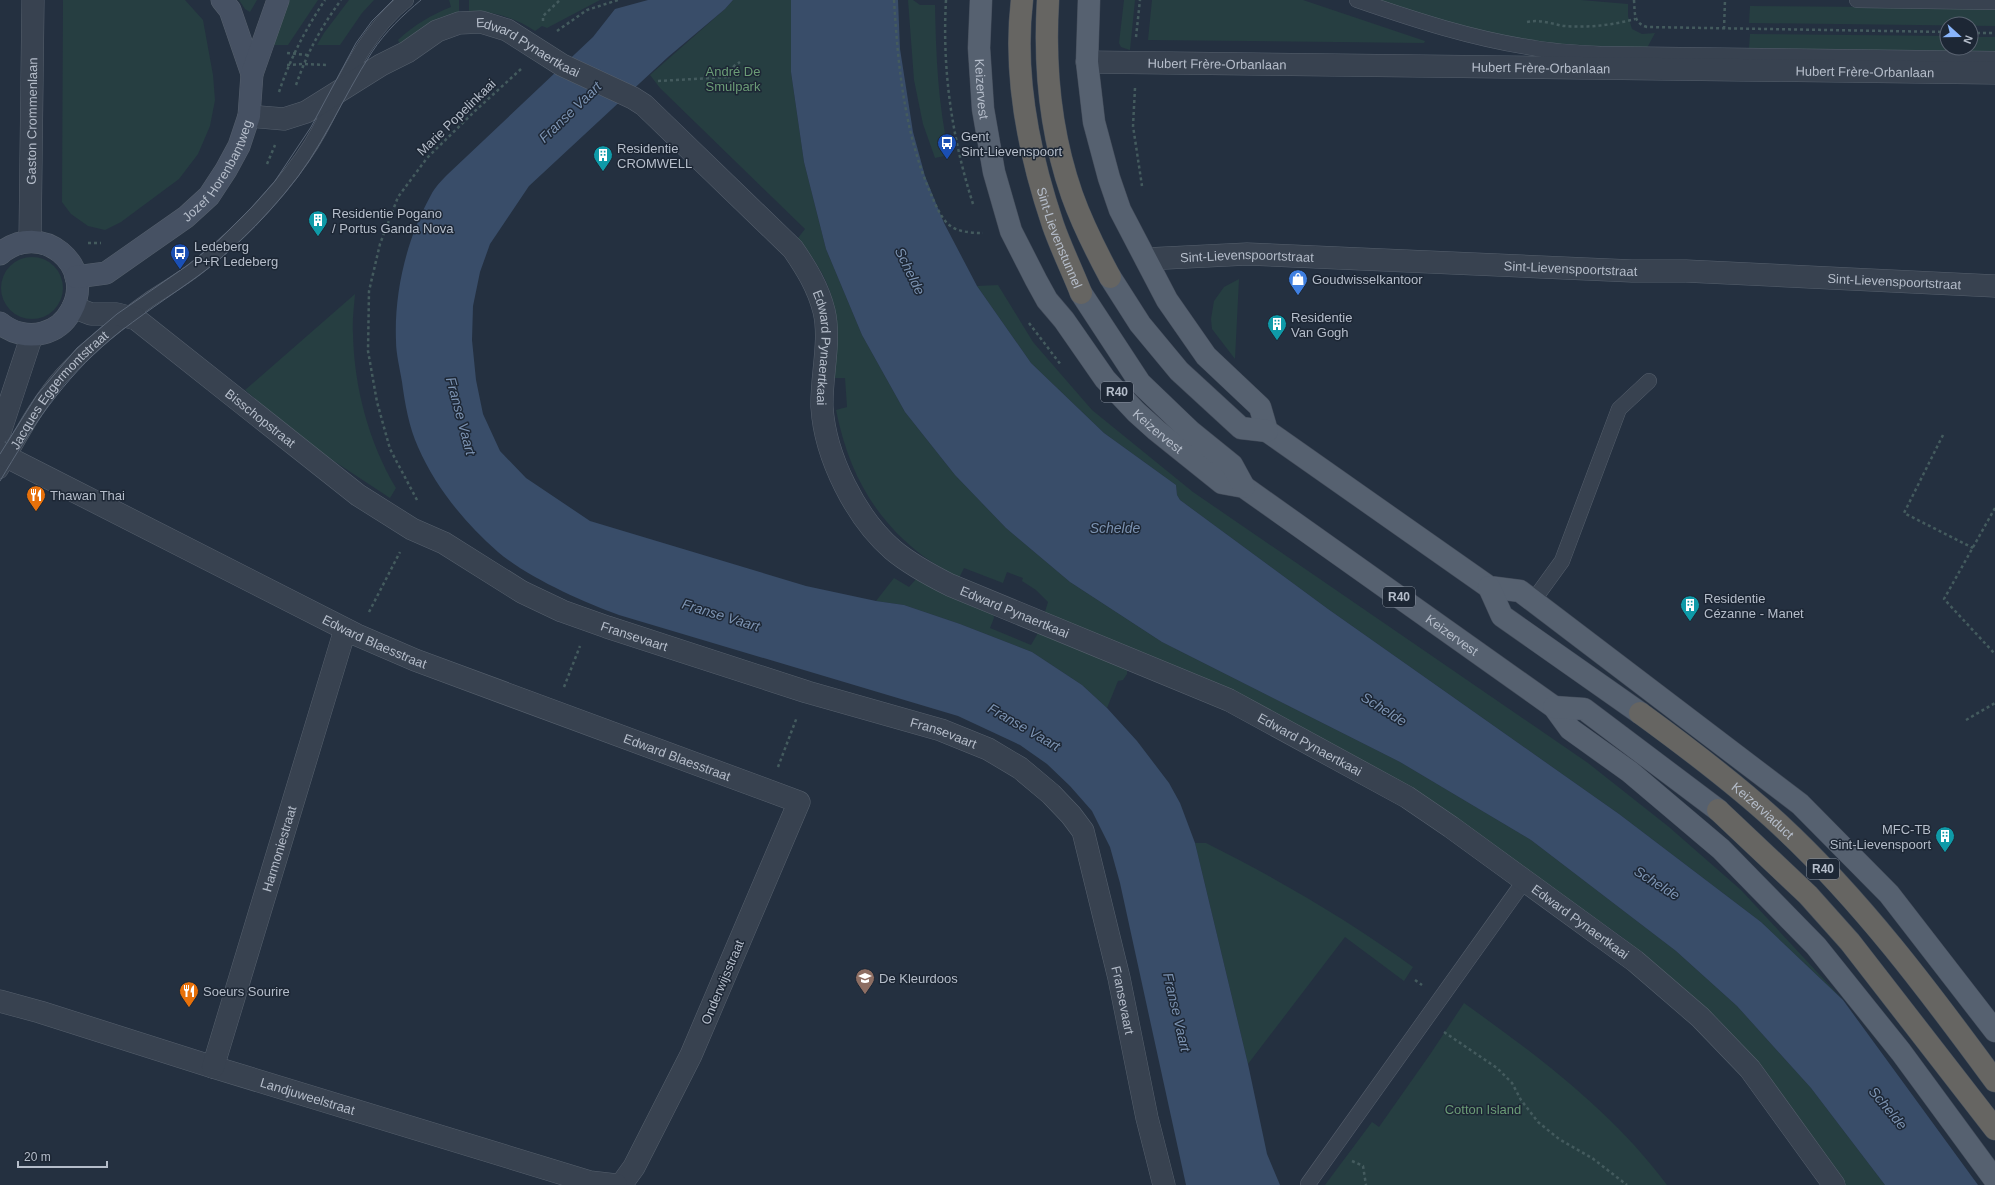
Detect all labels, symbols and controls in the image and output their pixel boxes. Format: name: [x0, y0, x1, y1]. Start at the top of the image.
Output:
street label: Edward Pynaertkaai: [476, 15, 582, 80]
north arrow: [1939, 16, 1979, 56]
text: N: [1961, 34, 1975, 45]
street label: Hubert Frère-Orbanlaan: [1147, 56, 1287, 72]
street label: Gaston Crommenlaan: [24, 57, 40, 185]
street label: Keizervest: [972, 58, 992, 121]
street label: Hubert Frère-Orbanlaan: [1471, 60, 1610, 76]
park label: André De Smulpark: [706, 64, 761, 94]
street label: Hubert Frère-Orbanlaan: [1795, 64, 1934, 80]
street label: Marie Popelinkaai: [414, 76, 499, 159]
water label: Franse Vaart: [536, 78, 605, 146]
street label: Jozef Horenbantweg: [179, 118, 255, 225]
place label: Gent Sint-Lievenspoort: [961, 129, 1063, 159]
bus stop icon: Gent Sint-Lievenspoort: [936, 132, 958, 160]
place label: Residentie CROMWELL: [617, 141, 692, 171]
building icon: Residentie CROMWELL: [592, 144, 614, 172]
street label: Sint-Lievenstunnel: [1034, 185, 1085, 291]
place label: Residentie Pogano / Portus Ganda Nova: [332, 206, 454, 236]
building icon: Residentie Pogano / Portus Ganda Nova: [307, 209, 329, 237]
place label: Ledeberg P+R Ledeberg: [194, 239, 278, 269]
bus stop icon: Ledeberg P+R Ledeberg: [169, 242, 191, 270]
water label: Schelde: [892, 245, 928, 297]
street label: Sint-Lievenspoortstraat: [1180, 247, 1314, 265]
street label: Sint-Lievenspoortstraat: [1503, 258, 1638, 279]
shop icon: Goudwisselkantoor: [1287, 268, 1309, 296]
street label: Sint-Lievenspoortstraat: [1827, 271, 1962, 292]
place label: Goudwisselkantoor: [1312, 272, 1423, 287]
street label: Edward Pynaertkaai: [810, 288, 834, 406]
place label: Residentie Van Gogh: [1291, 310, 1352, 340]
building icon: Residentie Van Gogh: [1266, 313, 1288, 341]
street label: Jacques Eggermontstraat: [7, 328, 111, 452]
water label: Franse Vaart: [443, 375, 479, 458]
road number: R40: [1101, 382, 1133, 402]
street label: Bisschopstraat: [222, 386, 299, 451]
street label: Keizervest: [1130, 406, 1186, 457]
restaurant icon: Thawan Thai: [25, 484, 47, 512]
place label: Thawan Thai: [50, 488, 125, 503]
water label: Schelde: [1090, 520, 1141, 536]
street label: Edward Pynaertkaai: [958, 583, 1071, 641]
road number: R40: [1383, 587, 1415, 607]
place label: Residentie Cézanne - Manet: [1704, 591, 1804, 621]
building icon: Residentie Cézanne - Manet: [1679, 594, 1701, 622]
water label: Franse Vaart: [680, 596, 763, 635]
street label: Edward Blaesstraat: [320, 612, 429, 672]
street label: Keizervest: [1423, 612, 1481, 659]
street label: Fransevaart: [599, 618, 670, 654]
water label: Schelde: [1358, 689, 1410, 729]
water label: Franse Vaart: [985, 700, 1064, 755]
street label: Edward Pynaertkaai: [1255, 710, 1365, 779]
street label: Fransevaart: [909, 715, 979, 752]
street label: Edward Blaesstraat: [622, 731, 733, 784]
street label: Keizerviaduct: [1729, 779, 1797, 842]
street label: Harmoniestraat: [259, 804, 300, 894]
place label: MFC-TB Sint-Lievenspoort: [1830, 822, 1931, 852]
building icon: MFC-TB Sint-Lievenspoort: [1934, 825, 1956, 853]
road number: R40: [1807, 859, 1839, 879]
water label: Schelde: [1631, 863, 1683, 903]
street label: Edward Pynaertkaai: [1529, 881, 1632, 962]
street label: Onderwijsstraat: [698, 937, 747, 1027]
street label: Fransevaart: [1108, 965, 1137, 1036]
school or university icon: De Kleurdoos: [854, 967, 876, 995]
place label: De Kleurdoos: [879, 971, 958, 986]
water label: Franse Vaart: [1160, 971, 1194, 1054]
restaurant icon: Soeurs Sourire: [178, 980, 200, 1008]
place label: Soeurs Sourire: [203, 984, 290, 999]
street label: Landjuweelstraat: [258, 1075, 357, 1118]
water label: Schelde: [1866, 1083, 1911, 1133]
park label: Cotton Island: [1445, 1102, 1521, 1117]
scale bar: [18, 1143, 107, 1169]
text: 20 m: [24, 1150, 51, 1164]

